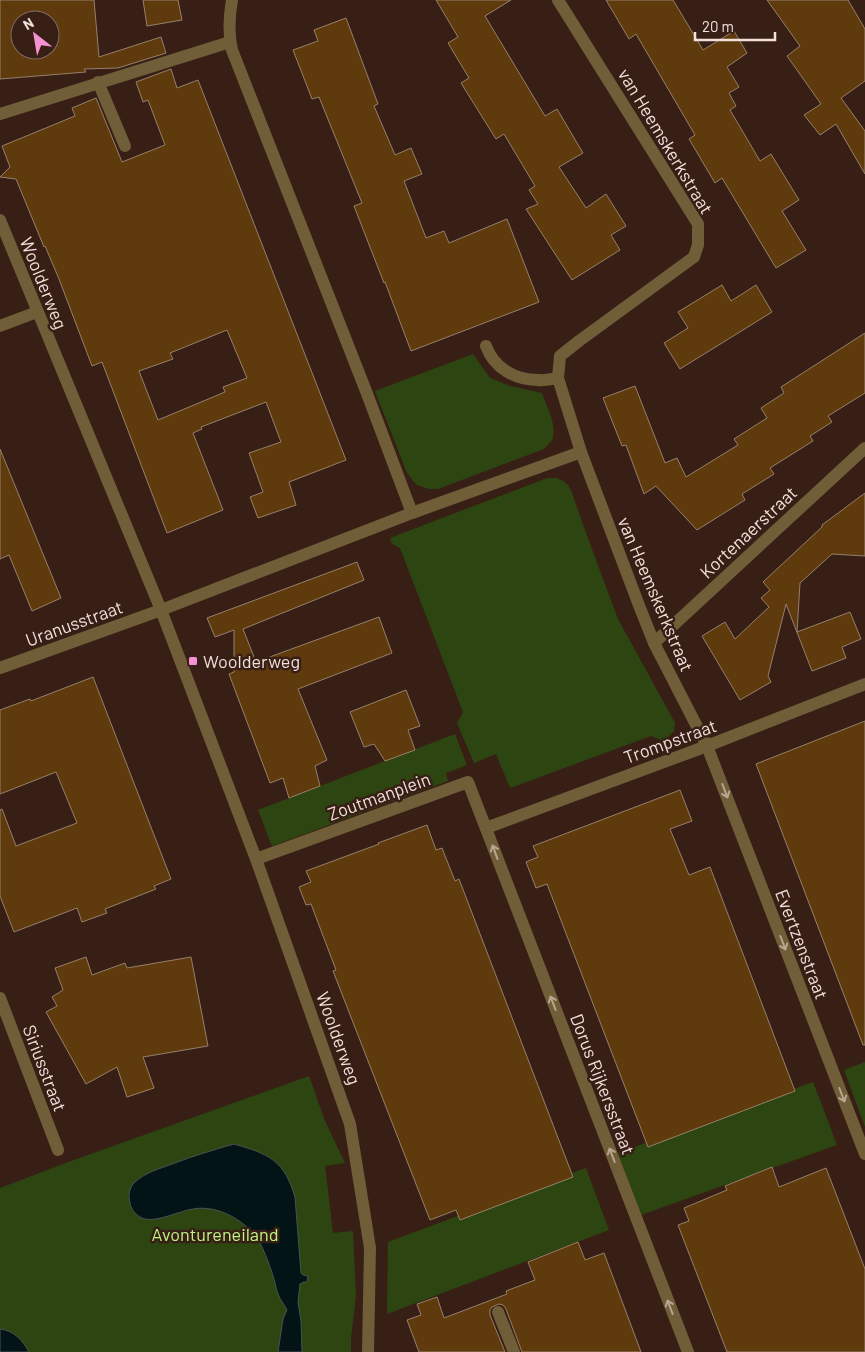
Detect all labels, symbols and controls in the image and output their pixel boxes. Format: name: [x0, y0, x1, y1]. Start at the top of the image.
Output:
north arrow: [10, 10, 60, 60]
scale bar: [695, 10, 775, 42]
text: N: [20, 14, 36, 33]
text: 20 m: [702, 17, 734, 35]
street label: van Heemskerkstraat: [614, 64, 718, 218]
street label: Woolderweg: [16, 234, 72, 332]
street label: Kortenaerstraat: [695, 481, 801, 583]
street label: van Heemskerkstraat: [613, 513, 699, 675]
street label: Uranusstraat: [22, 595, 126, 651]
place label: Woolderweg: [203, 650, 300, 672]
marker: Woolderweg: [187, 655, 199, 667]
street label: Trompstraat: [621, 714, 719, 768]
street label: Zoutmanplein: [325, 767, 433, 825]
one-way arrow: [721, 783, 730, 799]
one-way arrow: [490, 844, 499, 860]
street label: Evertzenstraat: [771, 886, 833, 1002]
one-way arrow: [779, 935, 788, 950]
street label: Woolderweg: [312, 989, 366, 1087]
one-way arrow: [548, 996, 557, 1011]
street label: Dorus Rijkersstraat: [566, 1010, 640, 1158]
street label: Siriusstraat: [18, 1022, 72, 1114]
one-way arrow: [838, 1086, 847, 1102]
one-way arrow: [606, 1148, 616, 1163]
park label: Avontureneiland: [152, 1223, 278, 1245]
one-way arrow: [665, 1299, 674, 1315]

